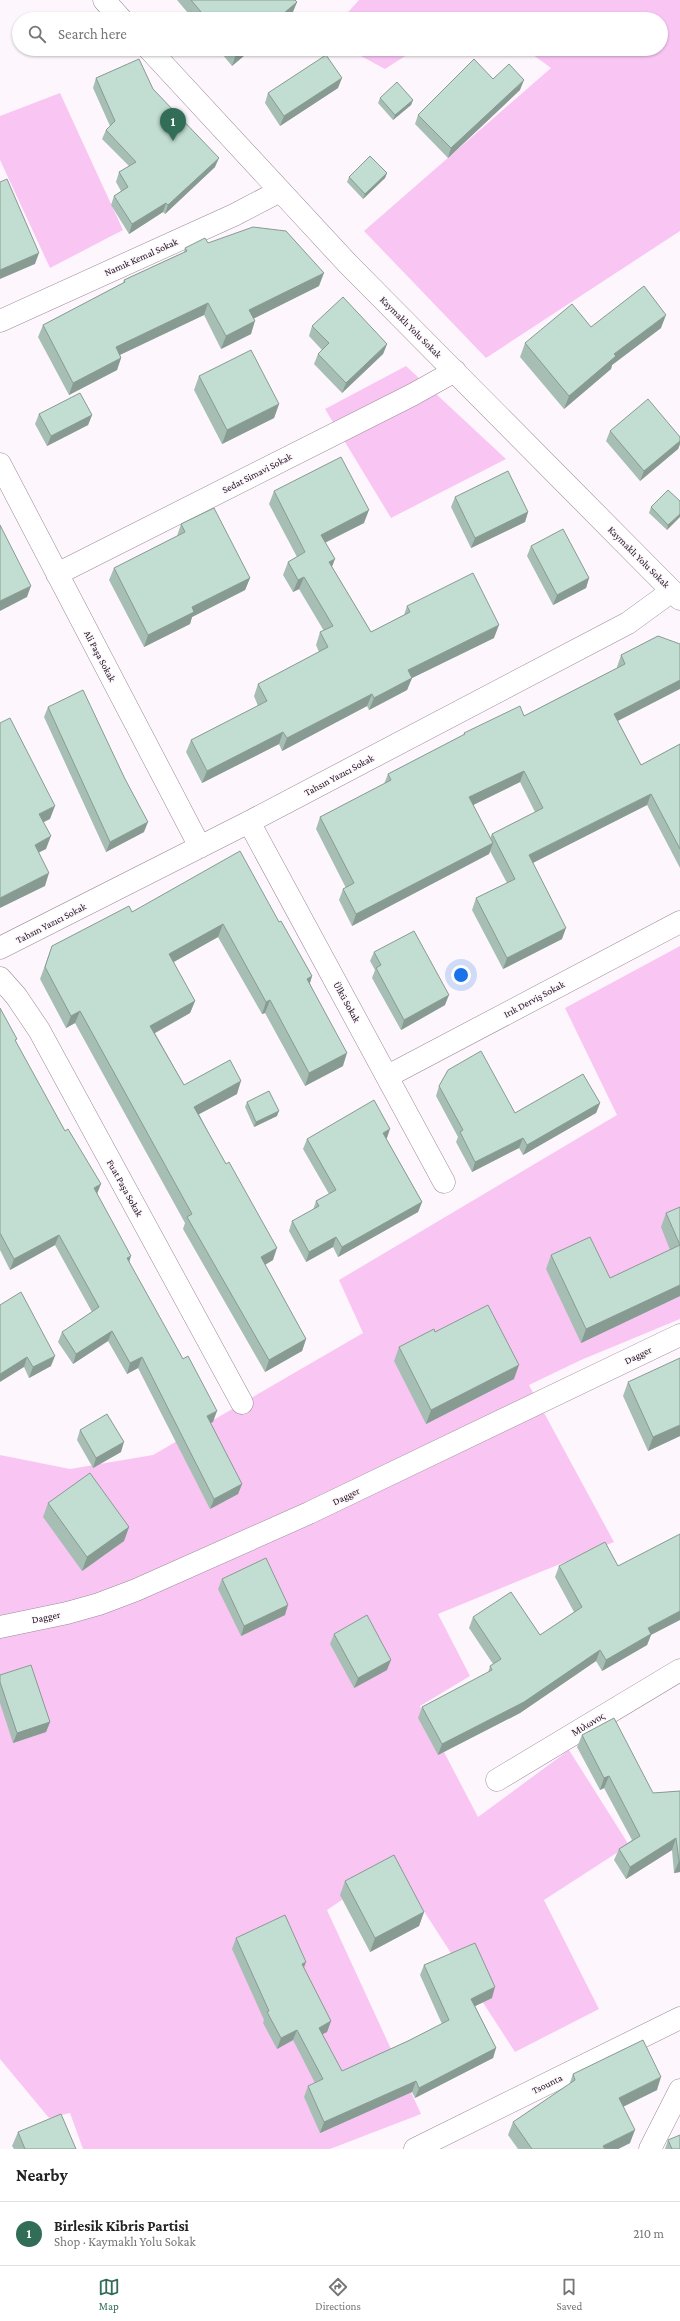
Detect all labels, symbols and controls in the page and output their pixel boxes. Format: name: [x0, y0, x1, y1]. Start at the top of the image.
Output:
search box: [12, 12, 668, 56]
icon: search: [26, 23, 48, 45]
text: Search here: [58, 26, 127, 42]
pin: 1: [160, 108, 186, 141]
street label: Namık Kemal Sokak: [102, 236, 180, 278]
street label: Kaymaklı Yolu Sokak: [378, 294, 444, 360]
street label: Sedat Simavi Sokak: [220, 451, 294, 495]
street label: Kaymaklı Yolu Sokak: [606, 524, 672, 590]
street label: Ali Paşa Sokak: [82, 628, 118, 684]
street label: Tahsın Yazıcı Sokak: [302, 752, 376, 798]
street label: Tahsın Yazıcı Sokak: [14, 900, 88, 945]
your location: [451, 965, 471, 985]
street label: Irık Derviş Sokak: [502, 978, 566, 1020]
street label: Ülkü Sokak: [331, 980, 363, 1024]
street label: Fuat Paşa Sokak: [105, 1158, 145, 1219]
street label: Dagger: [623, 1344, 654, 1366]
street label: Dagger: [331, 1485, 362, 1507]
street label: Dagger: [31, 1609, 62, 1625]
street label: Μιλωνος: [570, 1710, 607, 1738]
street label: Tsounta: [530, 2072, 564, 2096]
text: Nearby: [16, 2166, 68, 2185]
text: Birlesik Kibris Partisi: [54, 2218, 189, 2234]
text: 1: [27, 2226, 31, 2241]
text: 210 m: [633, 2226, 664, 2241]
text: Shop · Kaymaklı Yolu Sokak: [54, 2234, 196, 2249]
tab: Map: [98, 2276, 120, 2312]
tab: Directions: [315, 2276, 361, 2312]
tab: Saved: [556, 2276, 582, 2312]

